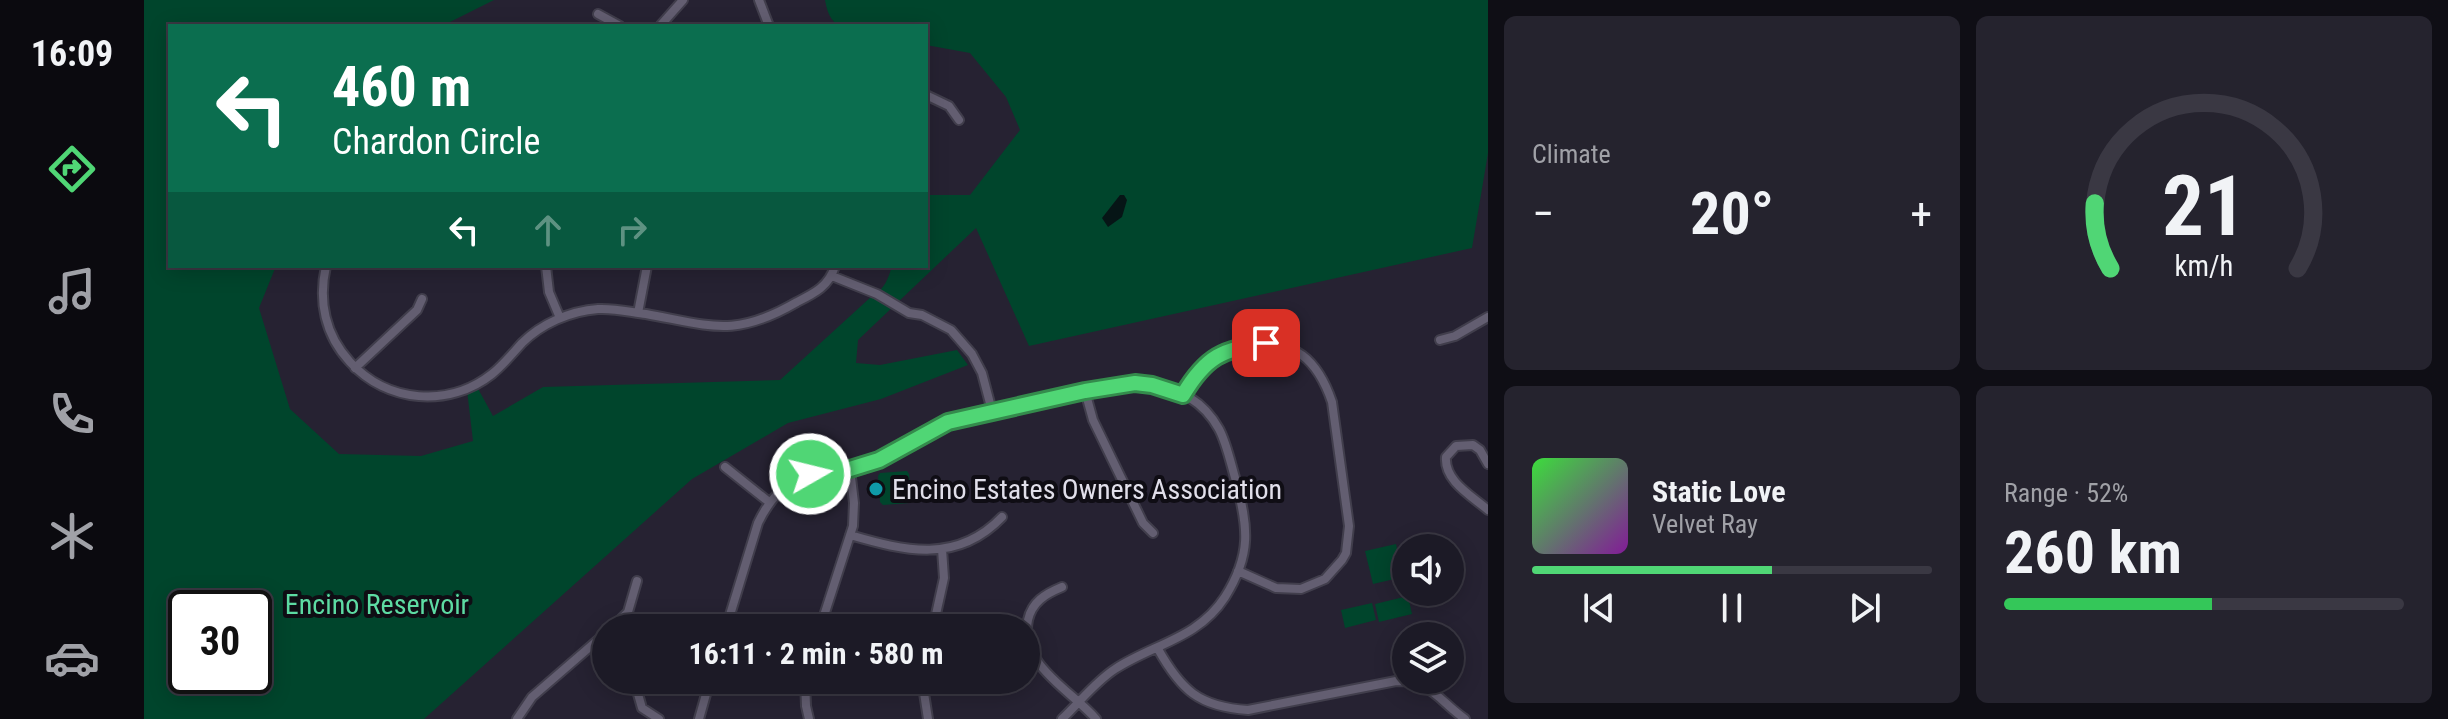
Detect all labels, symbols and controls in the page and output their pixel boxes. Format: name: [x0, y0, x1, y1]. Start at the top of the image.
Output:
text: 16:09: [31, 33, 113, 75]
text: 460 m: [332, 54, 471, 120]
icon: left: [200, 56, 304, 160]
text: Chardon Circle: [332, 121, 540, 163]
text: Climate: [1532, 139, 1611, 169]
icon: directions: [44, 141, 100, 197]
text: 21: [2162, 157, 2246, 254]
text: 20°: [1690, 178, 1774, 249]
text: −: [1532, 188, 1554, 240]
text: +: [1910, 188, 1932, 240]
icon: left: [442, 208, 486, 252]
icon: ahead: [526, 208, 570, 252]
icon: right: [610, 208, 654, 252]
text: km/h: [2175, 249, 2233, 283]
icon: music: [44, 263, 100, 319]
pin: [1232, 309, 1300, 377]
icon: arrive: [1244, 321, 1288, 365]
icon: phone: [44, 386, 100, 442]
position arrow: [768, 432, 852, 516]
place label: Encino Estates Owners Association: [892, 473, 1282, 506]
text: Static Love: [1652, 474, 1786, 509]
text: Range · 52%: [2004, 478, 2128, 508]
marker: Encino Estates Owners Association: [867, 480, 885, 498]
icon: climate: [44, 508, 100, 564]
text: Velvet Ray: [1652, 509, 1758, 539]
text: 260 km: [2004, 517, 2182, 588]
map controls: [1392, 534, 1464, 694]
button: sound: [1392, 534, 1464, 606]
icon: previous: [1577, 586, 1621, 630]
icon: pause: [1710, 586, 1754, 630]
icon: next: [1843, 586, 1887, 630]
park label: Encino Reservoir: [285, 588, 469, 621]
speed limit sign: 30: [168, 590, 272, 694]
button: layers: [1392, 622, 1464, 694]
icon: car: [44, 630, 100, 686]
text: 16:11 · 2 min · 580 m: [689, 636, 943, 671]

